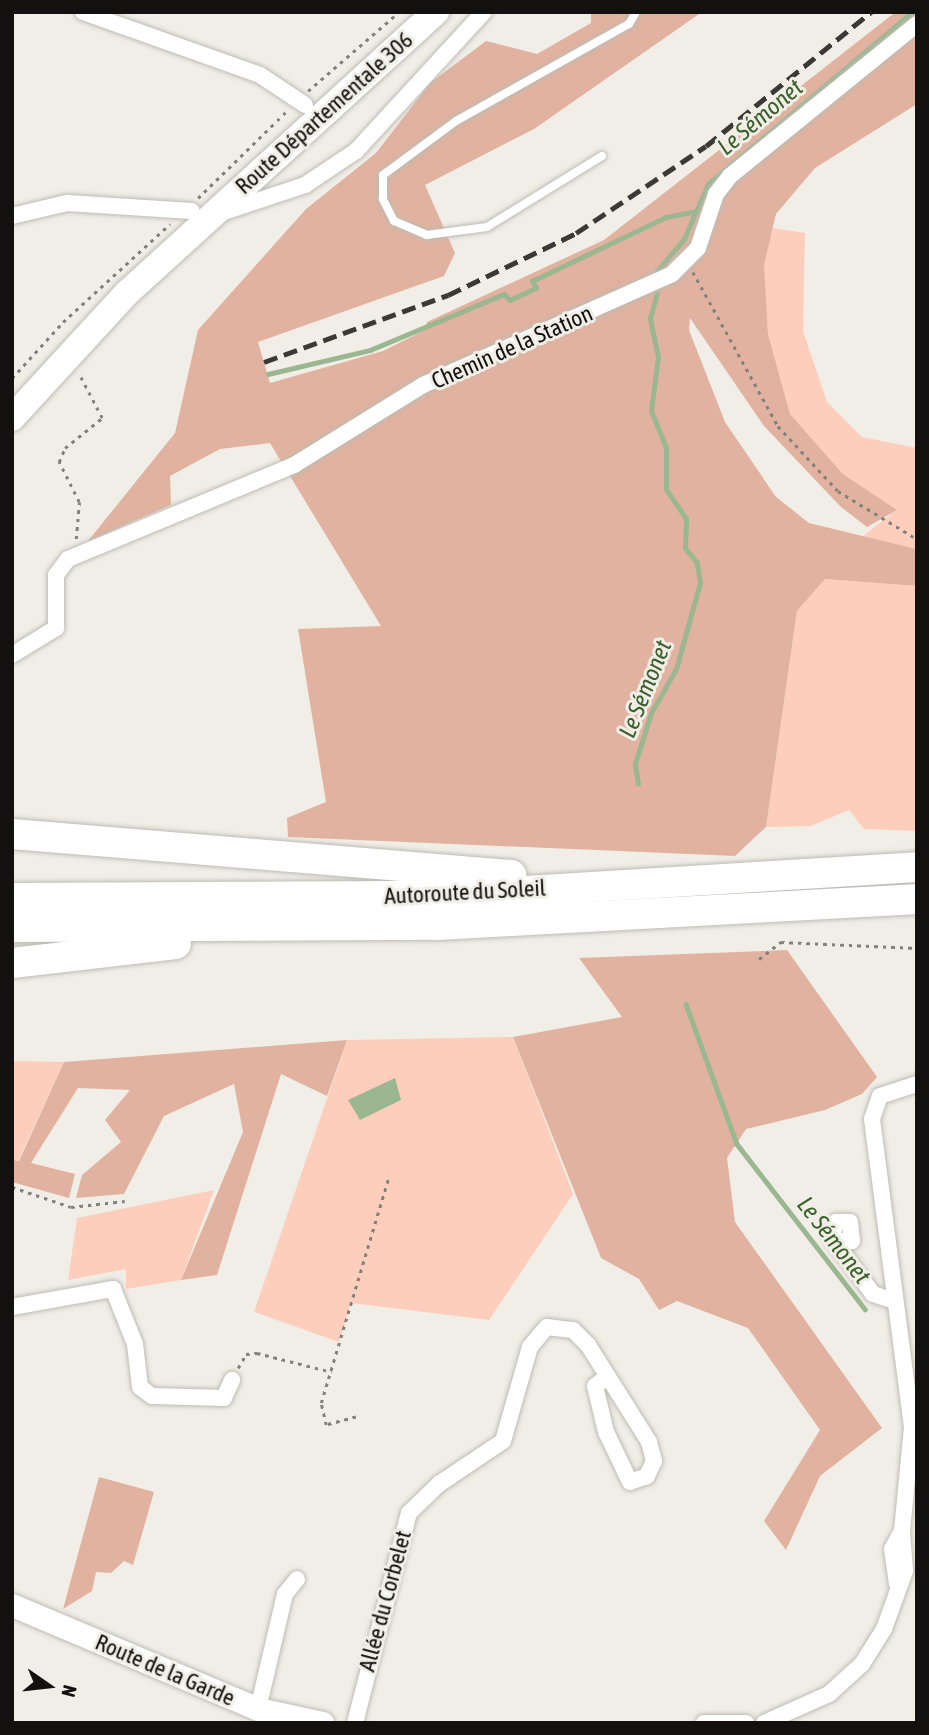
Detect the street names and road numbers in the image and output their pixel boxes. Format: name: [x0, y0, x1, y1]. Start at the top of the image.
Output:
street label: Route Départementale 306: [230, 26, 418, 200]
street label: Chemin de la Station: [427, 299, 597, 395]
street label: Autoroute du Soleil: [384, 874, 546, 910]
street label: Allée du Corbelet: [353, 1528, 417, 1674]
street label: Route de la Garde: [91, 1628, 239, 1712]

